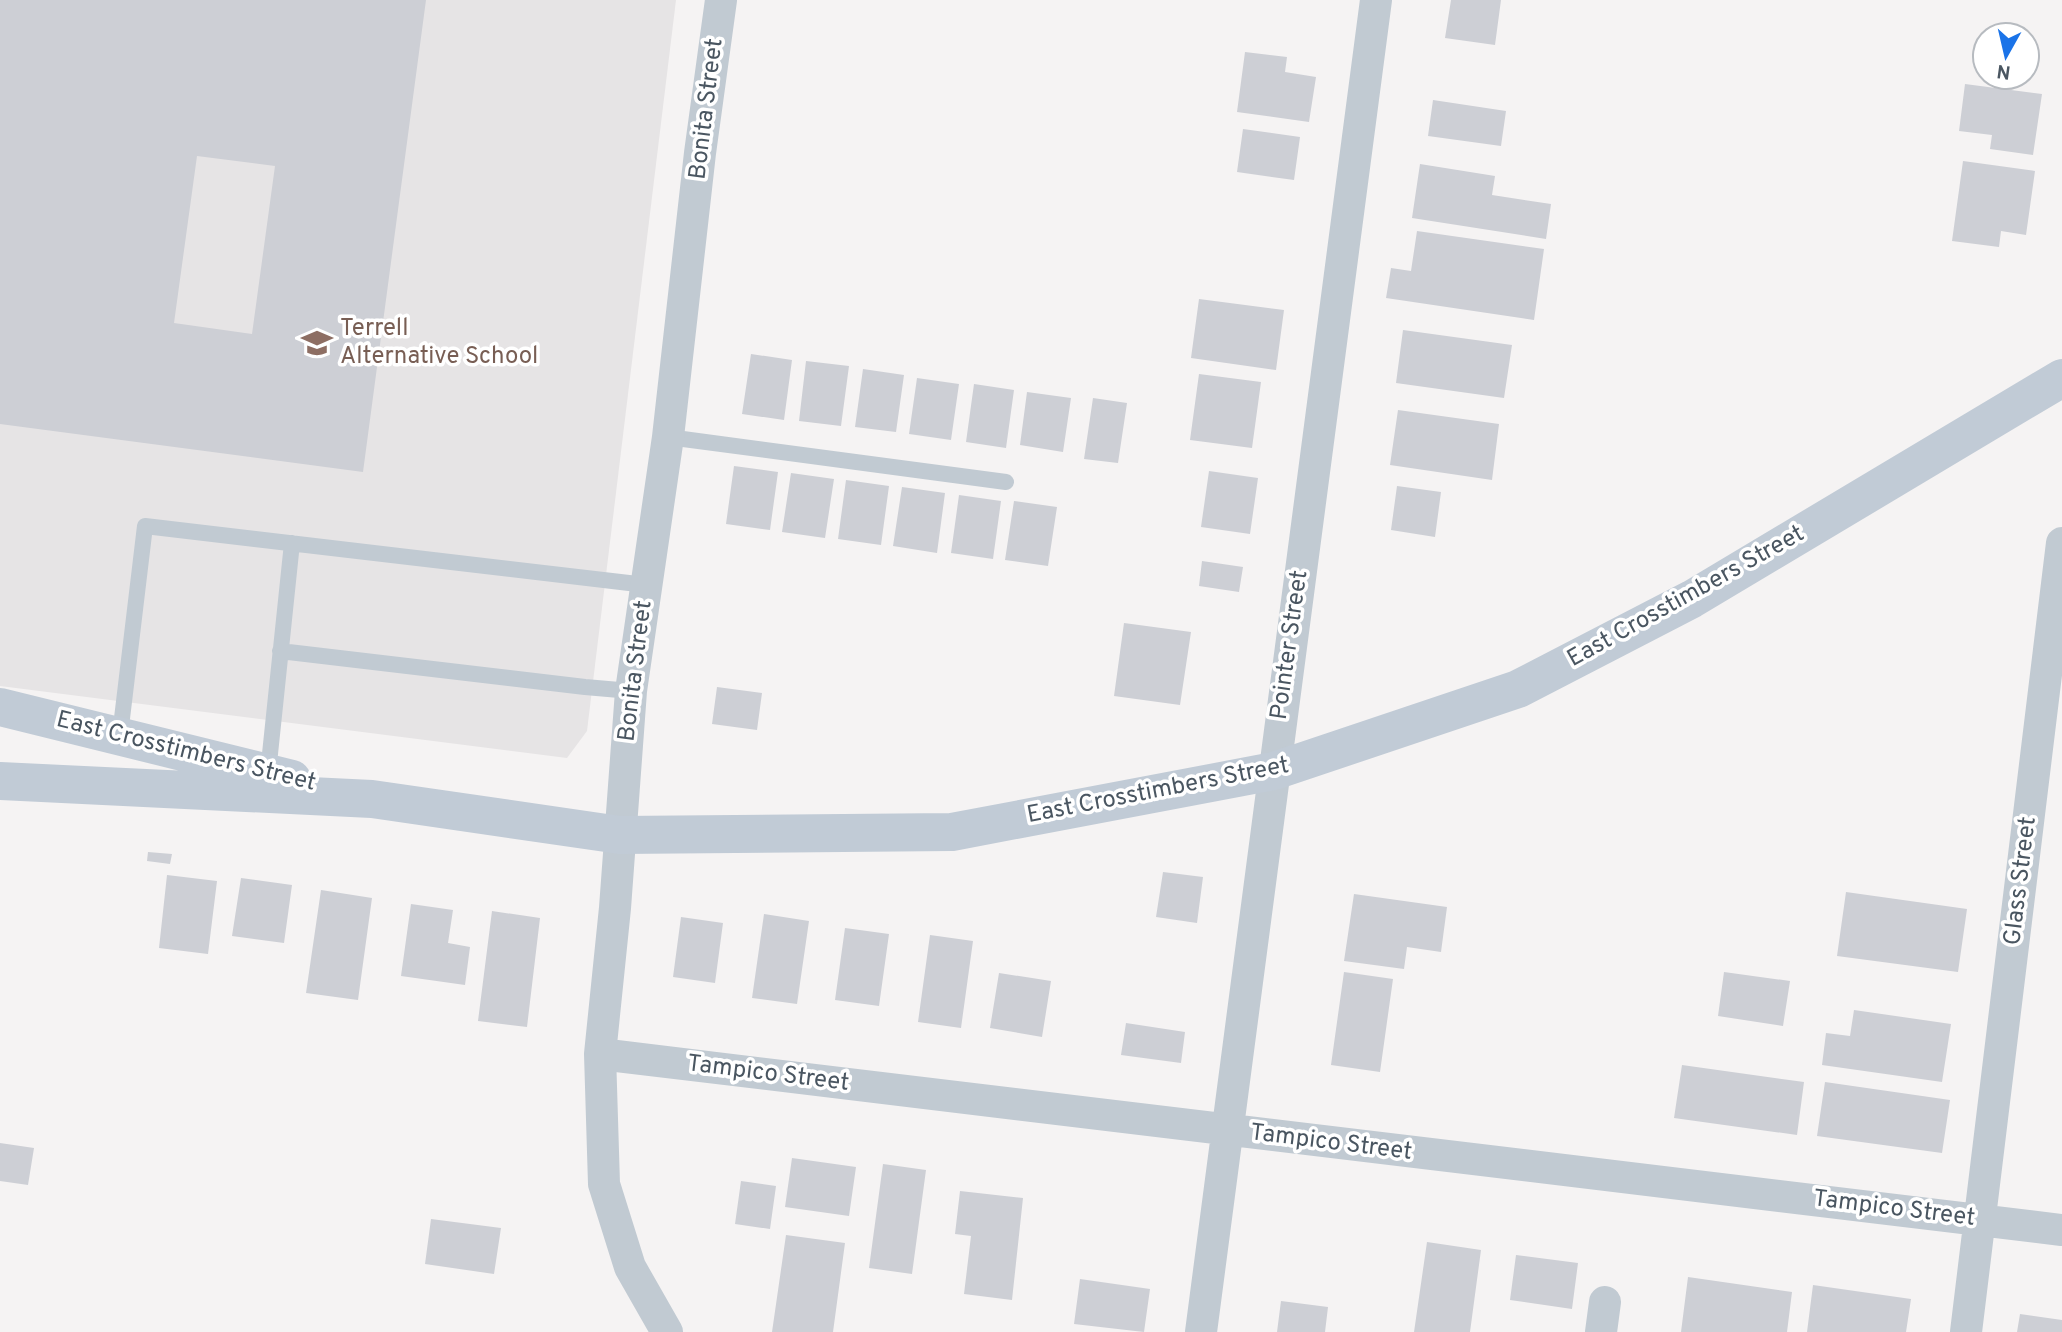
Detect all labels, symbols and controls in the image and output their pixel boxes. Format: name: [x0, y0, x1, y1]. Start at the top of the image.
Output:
north arrow: [1971, 21, 2041, 91]
street label: Bonita Street: [683, 37, 731, 181]
text: N: [1995, 58, 2012, 84]
place label: Terrell Alternative School: [340, 314, 538, 372]
school or university icon: Terrell Alternative School: [300, 326, 334, 360]
street label: East Crosstimbers Street: [1562, 519, 1810, 675]
street label: Pointer Street: [1265, 568, 1315, 722]
street label: Bonita Street: [612, 599, 660, 743]
street label: East Crosstimbers Street: [53, 705, 319, 799]
street label: East Crosstimbers Street: [1024, 751, 1292, 831]
street label: Glass Street: [1998, 815, 2044, 947]
street label: Tampico Street: [685, 1049, 851, 1099]
street label: Tampico Street: [1248, 1118, 1414, 1168]
street label: Tampico Street: [1811, 1184, 1977, 1234]

